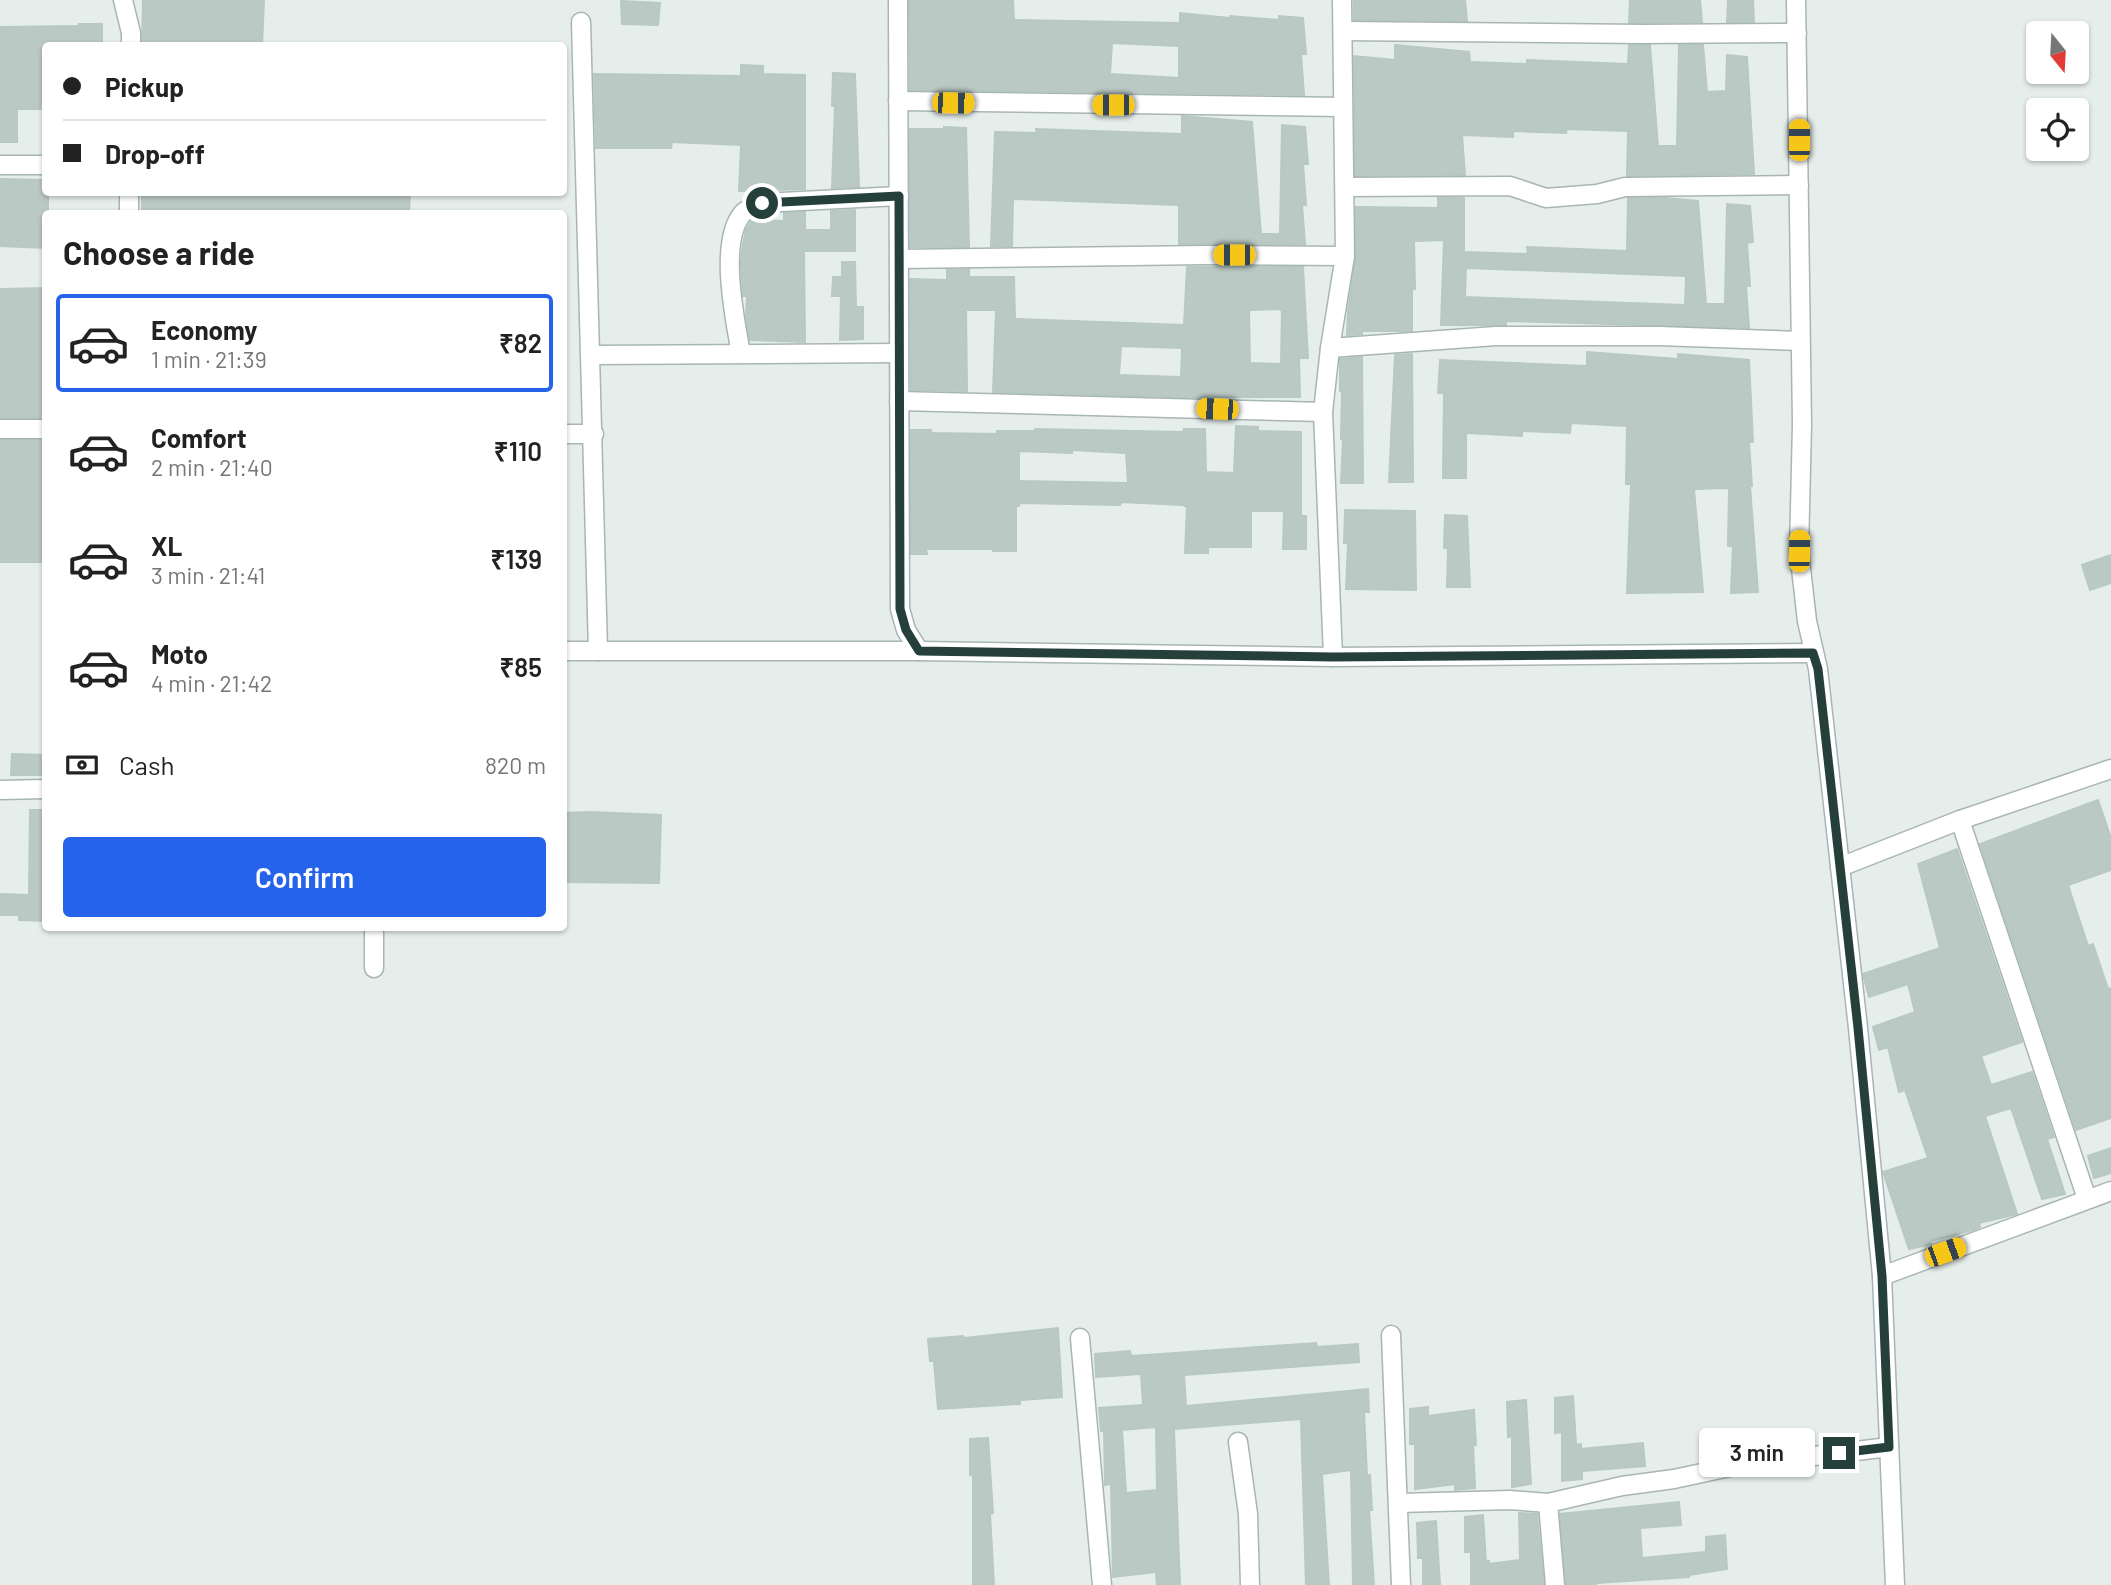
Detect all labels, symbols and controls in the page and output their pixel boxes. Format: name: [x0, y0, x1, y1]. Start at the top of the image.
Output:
north arrow: [2026, 21, 2090, 84]
map controls: [2026, 21, 2089, 161]
text: Pickup: [105, 71, 184, 102]
car: [932, 92, 975, 114]
car: [1093, 95, 1135, 116]
button: locate: [2026, 98, 2089, 161]
car: [1789, 119, 1810, 161]
text: Drop-off: [105, 138, 205, 169]
route start: [746, 187, 778, 219]
text: Choose a ride: [63, 233, 255, 271]
car: [1214, 245, 1256, 266]
icon: car: [67, 312, 130, 375]
text: Economy: [151, 314, 257, 345]
text: ₹82: [499, 327, 542, 358]
text: 1 min · 21:39: [151, 345, 267, 373]
car: [1196, 398, 1239, 420]
icon: car: [67, 420, 130, 483]
text: Comfort: [151, 422, 247, 453]
text: ₹110: [494, 435, 542, 466]
text: 2 min · 21:40: [151, 453, 273, 481]
icon: car: [67, 528, 130, 591]
text: XL: [151, 530, 182, 561]
car: [1789, 530, 1810, 572]
text: ₹139: [490, 543, 542, 574]
text: 3 min · 21:41: [151, 561, 265, 589]
icon: car: [67, 636, 130, 699]
text: Moto: [151, 638, 208, 669]
text: ₹85: [499, 651, 542, 682]
text: 4 min · 21:42: [151, 669, 272, 697]
icon: cash: [63, 746, 101, 784]
text: Cash: [119, 749, 174, 780]
text: 820 m: [485, 751, 546, 779]
button: Confirm: [63, 837, 546, 917]
car: [1922, 1235, 1969, 1269]
callout: 3 min: [1699, 1428, 1814, 1478]
route end: [1823, 1437, 1855, 1469]
text: 3 min: [1730, 1438, 1784, 1466]

